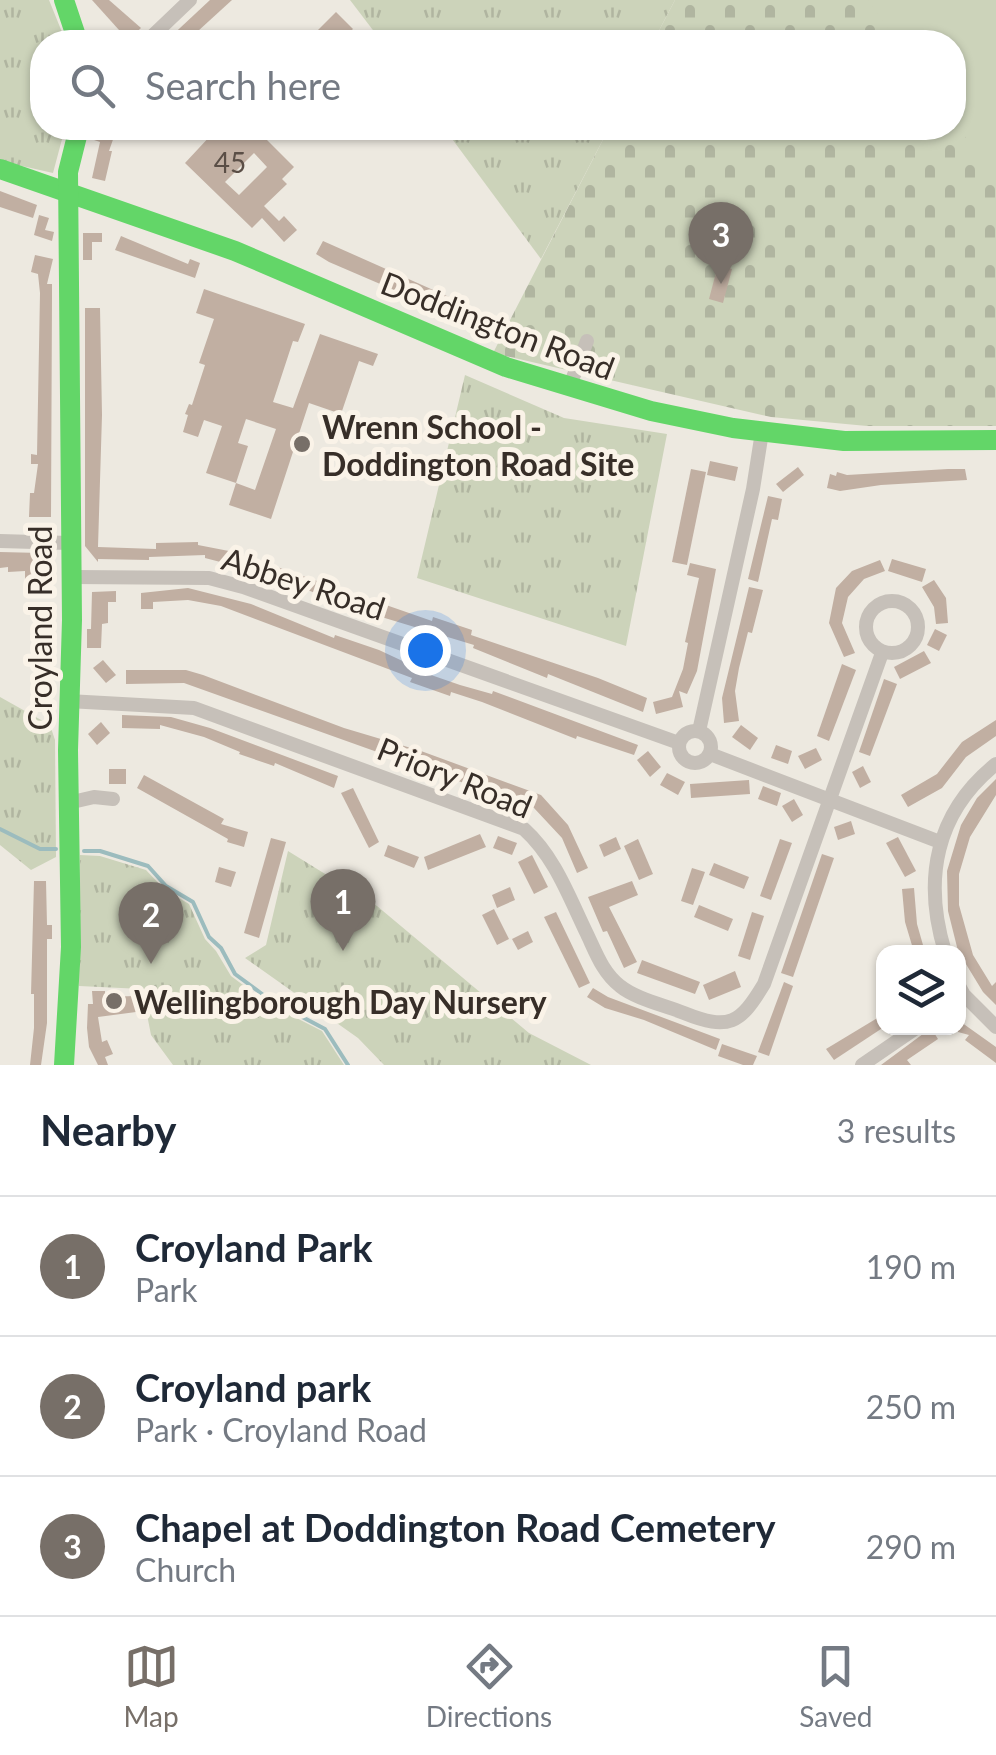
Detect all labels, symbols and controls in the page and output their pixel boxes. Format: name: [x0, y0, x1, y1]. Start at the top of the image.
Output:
search box: [30, 30, 966, 140]
icon: search: [65, 58, 120, 113]
text: Search here: [145, 62, 341, 108]
house number: 45: [214, 145, 246, 179]
pin: 3: [688, 202, 754, 284]
street label: Doddington Road: [376, 263, 620, 387]
place label: Wrenn School - Doddington Road Site: [322, 407, 634, 483]
marker: Wrenn School - Doddington Road Site: [291, 433, 313, 455]
street label: Croyland Road: [20, 526, 59, 730]
street label: Abbey Road: [218, 538, 390, 628]
your location: [400, 625, 451, 676]
street label: Priory Road: [372, 728, 538, 826]
pin: 1: [310, 868, 376, 951]
pin: 2: [118, 882, 184, 964]
map controls: [876, 945, 966, 1035]
button: layers: [876, 945, 966, 1035]
place label: Wellingborough Day Nursery: [134, 982, 547, 1021]
marker: Wellingborough Day Nursery: [103, 990, 125, 1012]
text: Nearby: [40, 1105, 177, 1155]
text: 3 results: [837, 1111, 956, 1150]
text: Croyland Park: [135, 1224, 373, 1270]
text: 1: [63, 1247, 82, 1286]
text: 190 m: [866, 1247, 956, 1286]
text: Park: [135, 1270, 198, 1309]
text: Croyland park: [135, 1364, 371, 1410]
text: 2: [63, 1387, 82, 1426]
text: 250 m: [866, 1387, 956, 1426]
text: Park · Croyland Road: [135, 1410, 427, 1449]
text: Chapel at Doddington Road Cemetery: [135, 1504, 776, 1550]
text: 3: [63, 1527, 82, 1566]
text: 290 m: [866, 1527, 956, 1566]
text: Church: [135, 1550, 236, 1589]
tab: Map: [124, 1639, 179, 1733]
tab: Directions: [426, 1639, 552, 1733]
tab: Saved: [799, 1639, 872, 1733]

